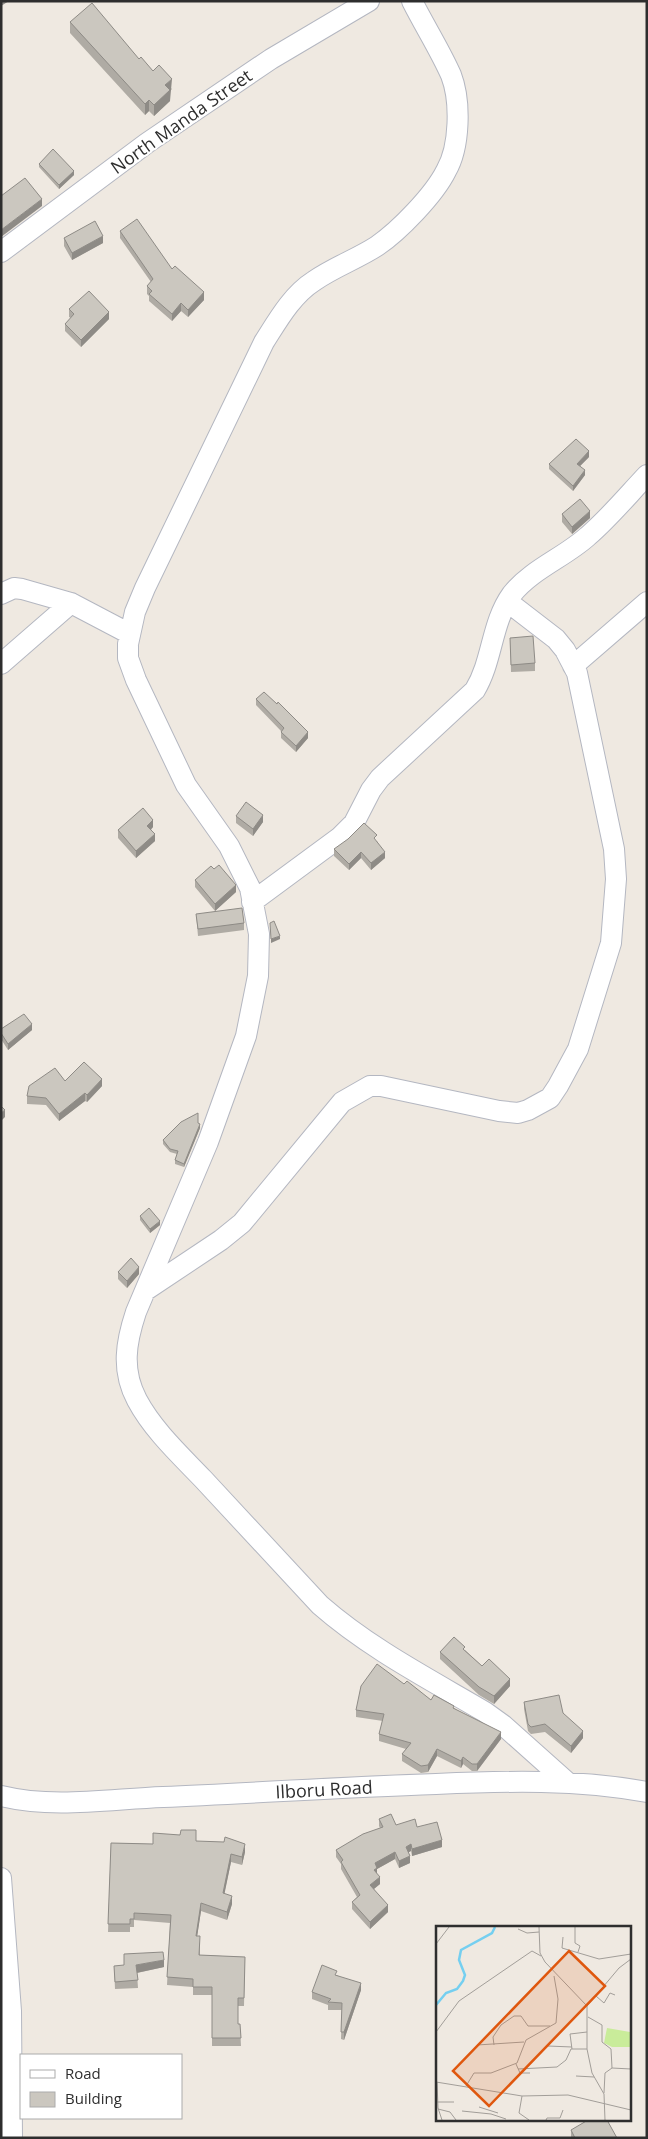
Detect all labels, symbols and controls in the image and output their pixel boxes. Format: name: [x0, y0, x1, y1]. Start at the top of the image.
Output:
street label: North Manda Street: [106, 63, 256, 179]
street label: Ilboru Road: [275, 1774, 373, 1804]
inset map: [436, 1926, 630, 2122]
legend: [20, 2054, 182, 2119]
text: Road: [65, 2063, 101, 2083]
text: Building: [65, 2088, 122, 2108]

